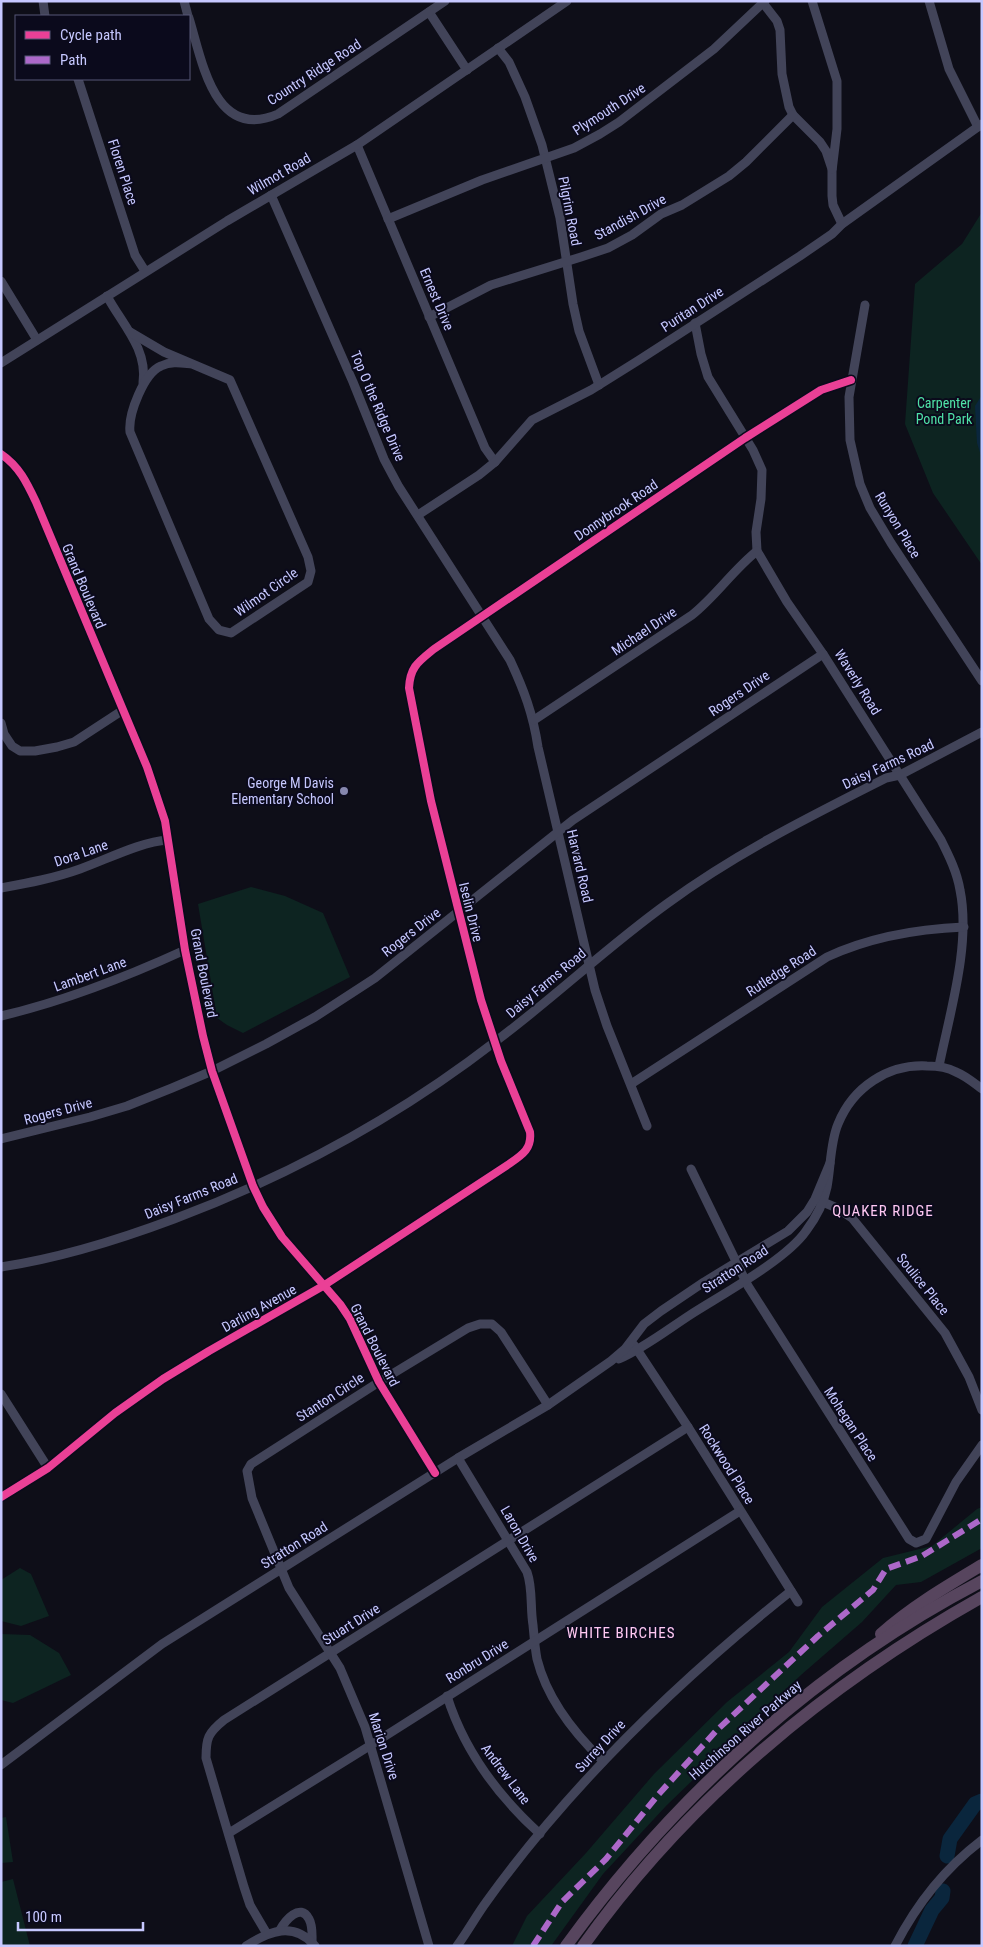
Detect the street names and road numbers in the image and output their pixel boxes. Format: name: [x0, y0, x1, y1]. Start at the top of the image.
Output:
street label: Country Ridge Road: [264, 36, 364, 108]
street label: Plymouth Drive: [570, 79, 649, 138]
street label: Floren Place: [105, 137, 141, 207]
street label: Wilmot Road: [245, 150, 313, 198]
street label: Pilgrim Road: [555, 175, 585, 247]
street label: Standish Drive: [591, 191, 669, 243]
street label: Ernest Drive: [417, 265, 457, 333]
street label: Puritan Drive: [658, 283, 726, 335]
street label: Top O the Ridge Drive: [348, 348, 409, 464]
street label: Donnybrook Road: [571, 476, 661, 544]
street label: Runyon Place: [872, 489, 924, 561]
street label: Grand Boulevard: [59, 541, 109, 631]
street label: Wilmot Circle: [231, 564, 301, 620]
street label: Michael Drive: [609, 603, 680, 659]
street label: Waverly Road: [832, 646, 884, 718]
street label: Rogers Drive: [706, 667, 773, 719]
street label: Daisy Farms Road: [840, 736, 936, 792]
street label: Harvard Road: [564, 828, 596, 904]
street label: Dora Lane: [52, 836, 110, 870]
street label: Iselin Drive: [456, 881, 486, 944]
street label: Rogers Drive: [379, 904, 444, 960]
street label: Grand Boulevard: [187, 927, 221, 1019]
street label: Rutledge Road: [743, 943, 819, 999]
street label: Daisy Farms Road: [503, 945, 589, 1021]
street label: Lambert Lane: [52, 953, 129, 995]
street label: Rogers Drive: [22, 1094, 94, 1128]
street label: Daisy Farms Road: [142, 1170, 240, 1222]
street label: Stratton Road: [699, 1242, 771, 1296]
street label: Soulice Place: [893, 1250, 953, 1318]
street label: Darling Avenue: [219, 1281, 299, 1335]
street label: Grand Boulevard: [347, 1301, 403, 1389]
street label: Stanton Circle: [293, 1369, 367, 1425]
street label: Mohegan Place: [821, 1384, 881, 1464]
street label: Rockwood Place: [696, 1421, 758, 1507]
street label: Laron Drive: [497, 1503, 543, 1565]
street label: Stratton Road: [258, 1518, 330, 1572]
street label: Stuart Drive: [319, 1600, 383, 1648]
street label: Ronbru Drive: [443, 1635, 511, 1686]
street label: Hutchinson River Parkway: [686, 1677, 804, 1783]
street label: Marion Drive: [366, 1710, 403, 1782]
street label: Surrey Drive: [572, 1716, 629, 1776]
street label: Andrew Lane: [478, 1741, 534, 1808]

